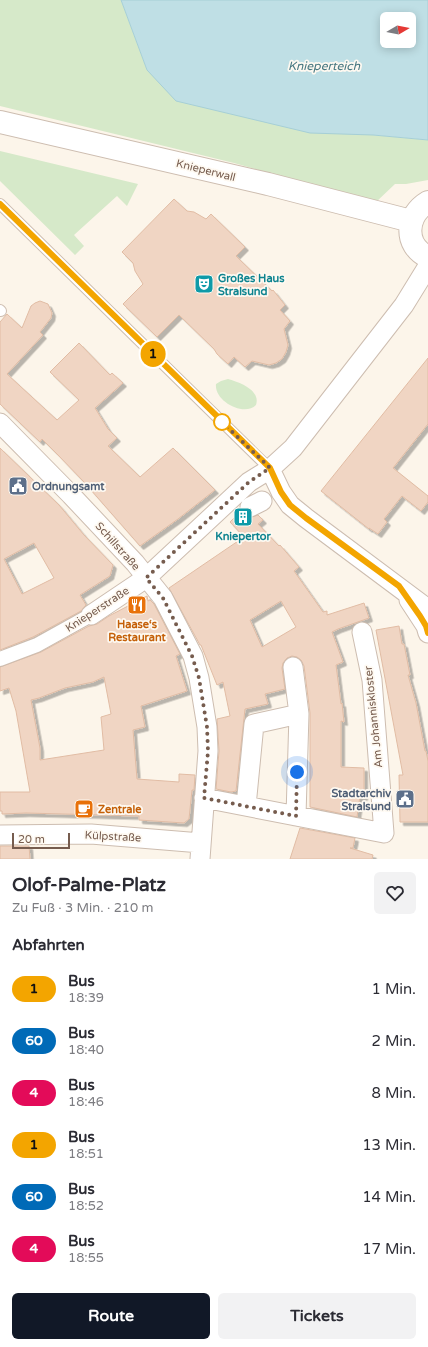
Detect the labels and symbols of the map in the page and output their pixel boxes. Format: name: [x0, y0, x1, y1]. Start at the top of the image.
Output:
north arrow: [380, 12, 416, 48]
water label: Knieperteich: [288, 59, 361, 73]
street label: Knieperwall: [175, 157, 237, 184]
place label: Großes Haus Stralsund: [218, 272, 285, 298]
theatre icon: Großes Haus Stralsund: [193, 273, 215, 295]
line badge: 1: [140, 341, 166, 367]
unlabelled marker: [213, 413, 231, 431]
public building icon: Ordnungsamt: [7, 475, 29, 497]
place label: Ordnungsamt: [32, 480, 105, 494]
building icon: Kniepertor: [232, 506, 254, 528]
street label: Schillstraße: [93, 520, 143, 573]
place label: Kniepertor: [215, 530, 272, 544]
street label: Knieperstraße: [63, 584, 131, 635]
restaurant icon: Haase‘s Restaurant: [126, 594, 148, 616]
place label: Haase‘s Restaurant: [108, 618, 167, 644]
street label: Am Johanniskloster: [362, 665, 385, 769]
your location: [287, 762, 307, 782]
place label: Stadtarchiv Stralsund: [332, 787, 391, 813]
public building icon: Stadtarchiv Stralsund: [394, 788, 416, 810]
cafe icon: Zentrale: [73, 798, 95, 820]
place label: Zentrale: [98, 803, 142, 816]
street label: Külpstraße: [84, 829, 142, 844]
scale bar: [12, 831, 70, 850]

